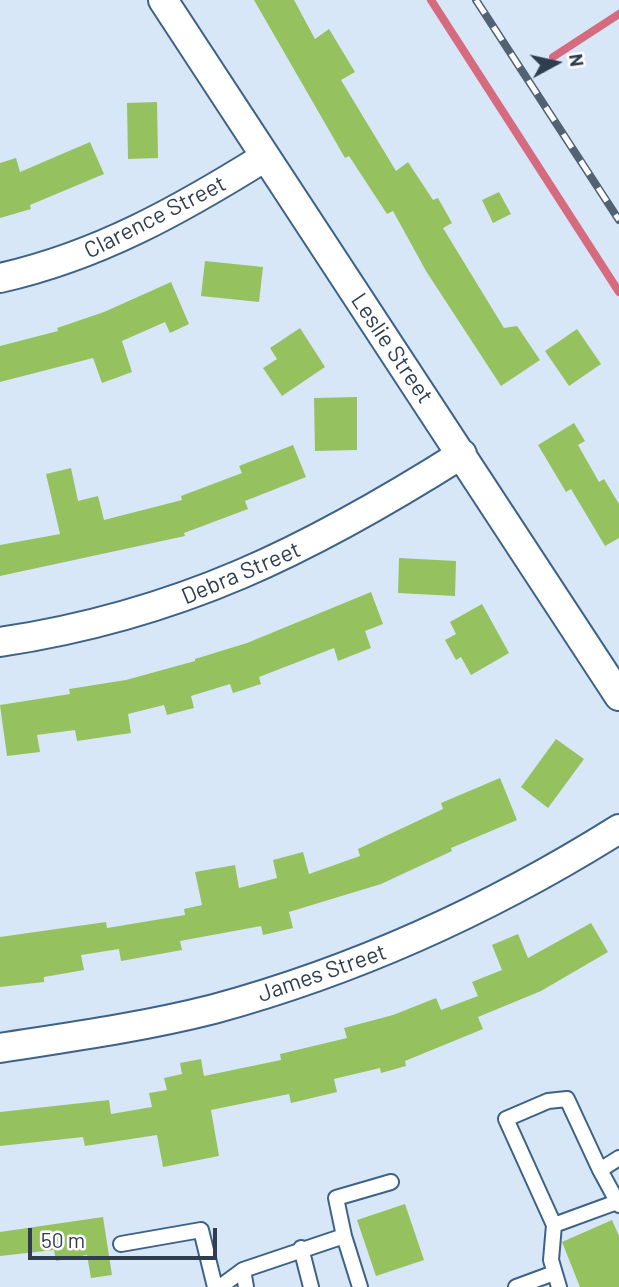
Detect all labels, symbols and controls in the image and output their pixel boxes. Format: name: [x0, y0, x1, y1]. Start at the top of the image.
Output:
north arrow: [521, 28, 591, 98]
text: N: [565, 52, 590, 68]
street label: Clarence Street: [80, 169, 230, 265]
street label: Leslie Street: [345, 288, 439, 408]
street label: Debra Street: [177, 536, 305, 610]
street label: James Street: [254, 938, 390, 1008]
scale bar: [32, 1214, 220, 1258]
text: 50 m: [41, 1227, 85, 1252]

